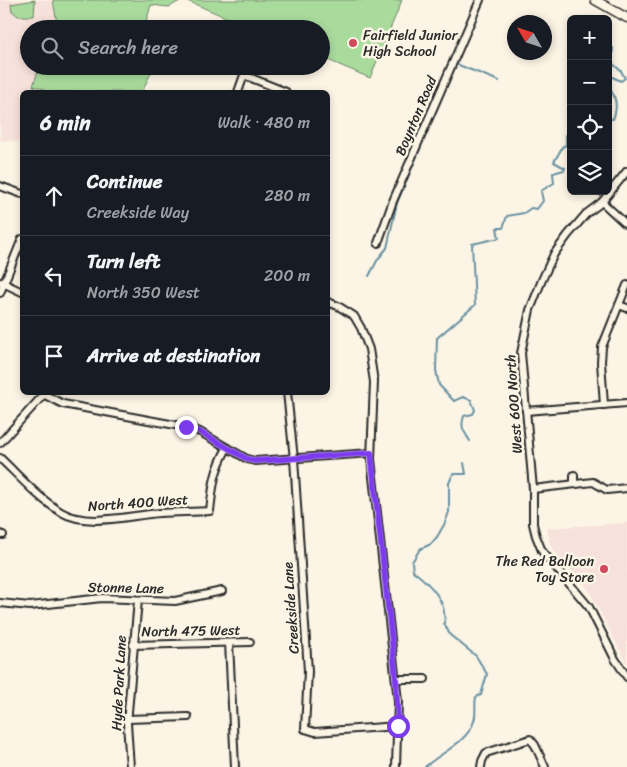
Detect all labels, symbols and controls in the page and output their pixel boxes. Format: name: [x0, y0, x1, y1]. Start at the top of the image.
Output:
north arrow: [507, 15, 552, 60]
map controls: [567, 15, 612, 195]
button: +: [567, 15, 612, 60]
search box: [20, 20, 330, 75]
place label: Fairfield Junior High School: [363, 23, 459, 64]
text: Search here: [78, 31, 178, 64]
icon: search: [38, 34, 66, 62]
marker: Fairfield Junior High School: [347, 37, 359, 49]
button: −: [567, 60, 612, 105]
street label: Boynton Road: [388, 71, 445, 160]
text: 6 min: [40, 104, 91, 142]
button: locate: [567, 105, 612, 150]
text: Walk · 480 m: [218, 108, 310, 137]
button: layers: [567, 150, 612, 195]
text: Continue: [87, 165, 163, 198]
text: 280 m: [265, 181, 310, 210]
icon: ahead: [40, 182, 68, 210]
text: Creekside Way: [87, 198, 189, 227]
text: Turn left: [87, 245, 160, 278]
text: 200 m: [264, 261, 310, 290]
icon: left: [40, 262, 68, 290]
text: North 350 West: [87, 278, 200, 307]
text: Arrive at destination: [87, 339, 260, 372]
icon: arrive: [40, 342, 68, 370]
street label: West 600 North: [498, 354, 530, 454]
route end: [175, 416, 198, 439]
street label: North 400 West: [87, 487, 189, 519]
place label: The Red Balloon Toy Store: [496, 549, 594, 590]
street label: Creekside Lane: [275, 561, 307, 655]
marker: The Red Balloon Toy Store: [598, 563, 610, 575]
street label: Stonne Lane: [88, 575, 164, 601]
street label: North 475 West: [141, 618, 241, 644]
street label: Hyde Park Lane: [104, 635, 134, 731]
route start: [387, 715, 410, 738]

